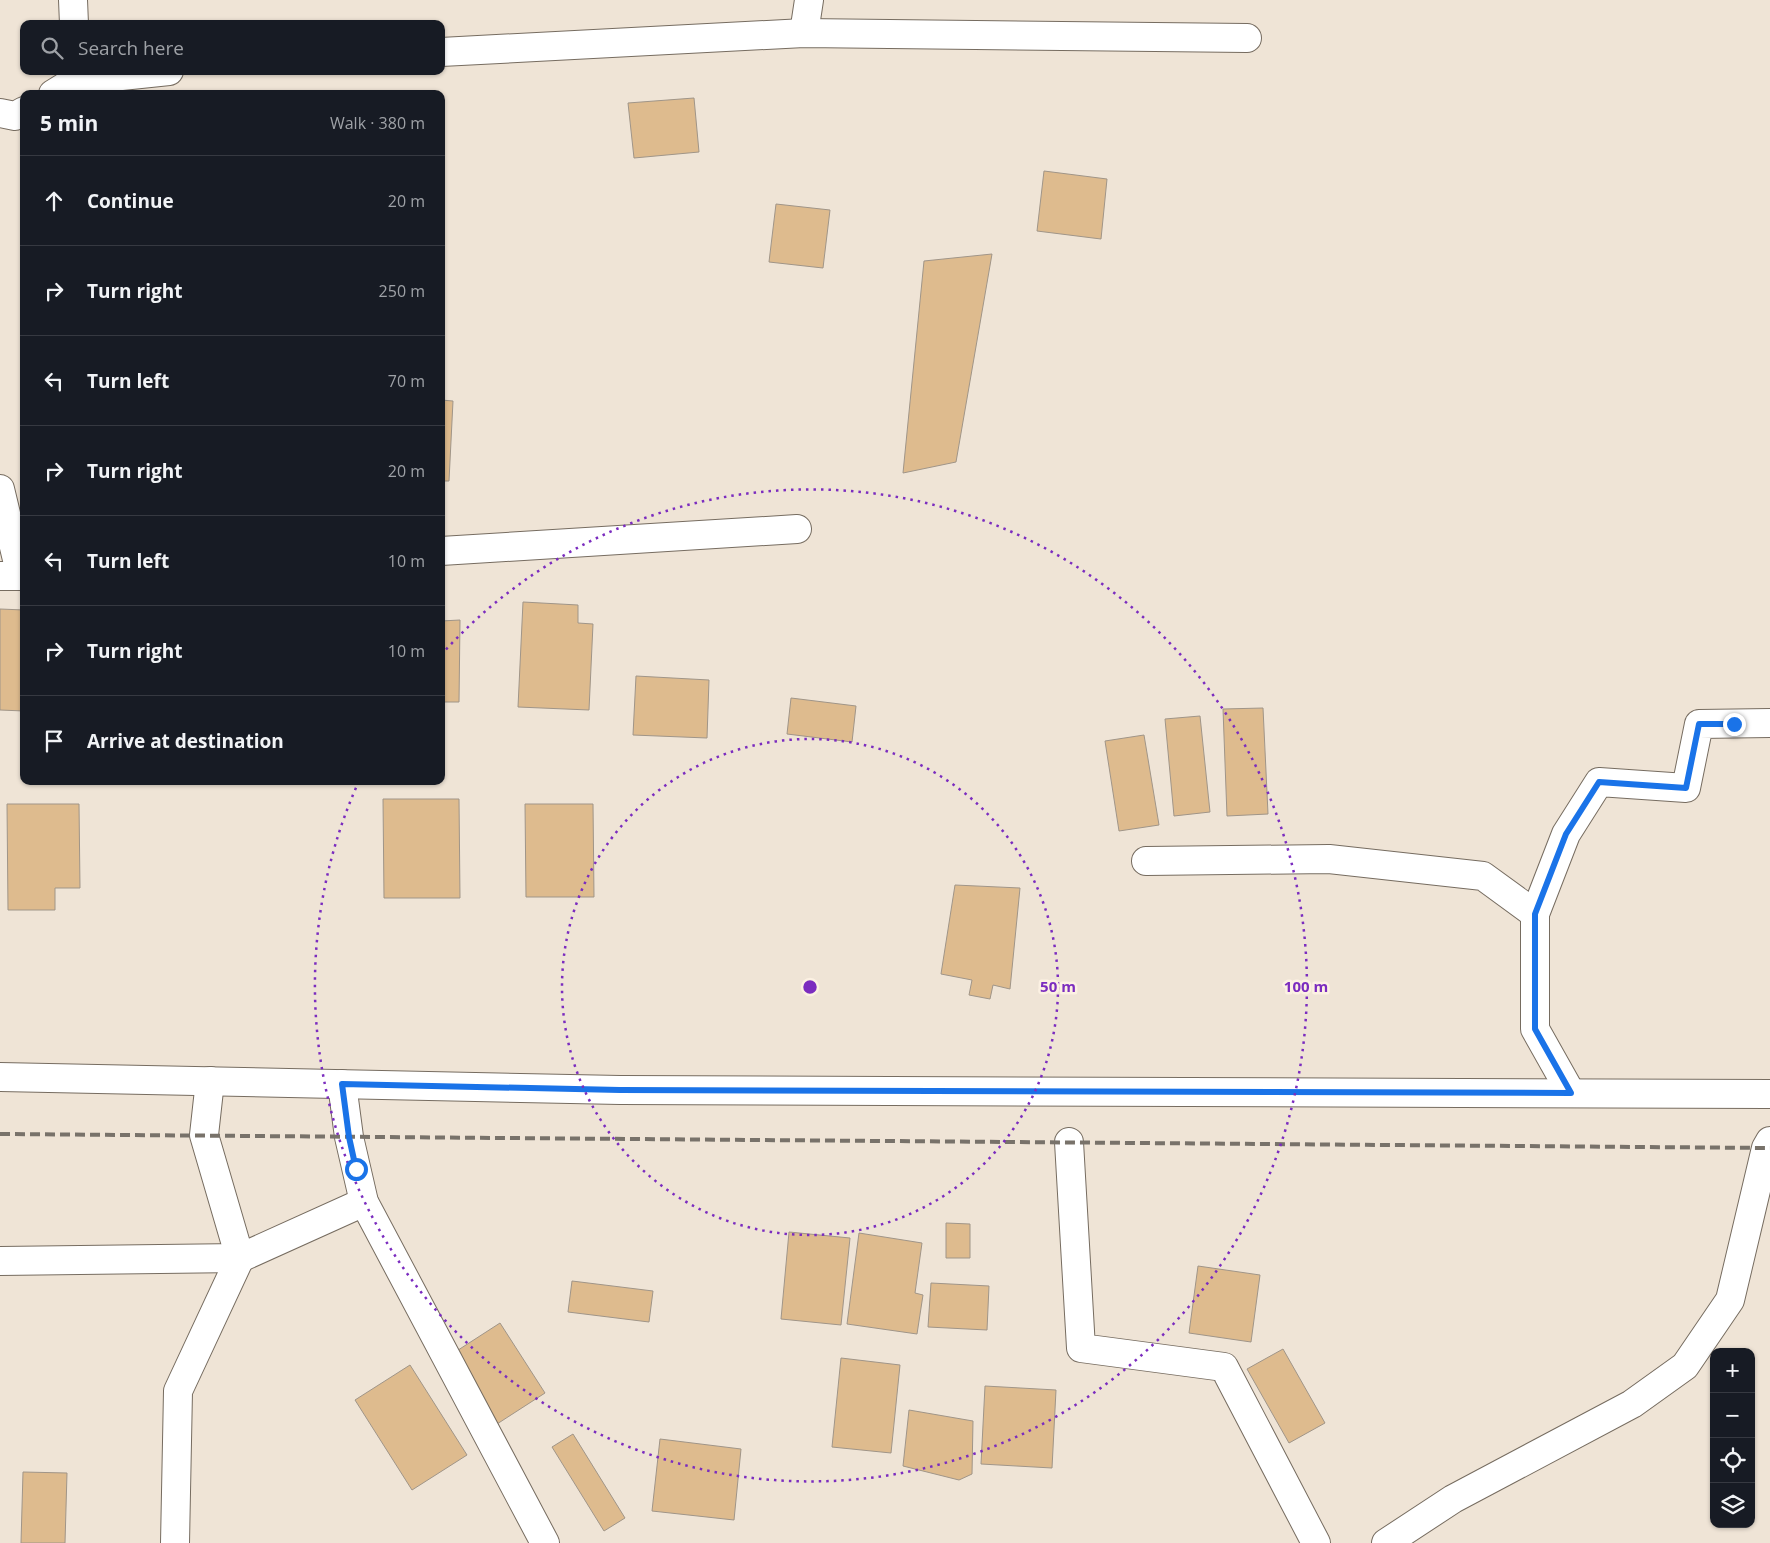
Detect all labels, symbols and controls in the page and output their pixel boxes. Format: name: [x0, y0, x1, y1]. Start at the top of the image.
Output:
search box: [20, 20, 445, 75]
icon: search: [38, 34, 66, 62]
text: Search here: [78, 35, 184, 61]
text: 5 min: [40, 109, 98, 137]
text: Walk · 380 m: [330, 112, 425, 134]
icon: ahead: [40, 187, 68, 215]
text: Continue: [87, 188, 174, 214]
text: 20 m: [388, 190, 425, 212]
icon: right: [40, 277, 68, 305]
text: Turn right: [87, 278, 182, 304]
text: 250 m: [379, 280, 425, 302]
icon: left: [40, 367, 68, 395]
text: Turn left: [87, 368, 169, 394]
text: 70 m: [388, 370, 425, 392]
icon: right: [40, 457, 68, 485]
text: Turn right: [87, 458, 182, 484]
text: 20 m: [388, 460, 425, 482]
icon: left: [40, 547, 68, 575]
text: Turn left: [87, 548, 169, 574]
text: 10 m: [388, 550, 425, 572]
icon: right: [40, 637, 68, 665]
text: Turn right: [87, 638, 182, 664]
text: 10 m: [388, 640, 425, 662]
route end: [1723, 713, 1746, 736]
icon: arrive: [40, 727, 68, 755]
text: Arrive at destination: [87, 728, 284, 754]
text: 50 m: [1040, 976, 1076, 996]
text: 100 m: [1284, 976, 1328, 996]
centre of rings: [801, 978, 819, 996]
route start: [345, 1158, 368, 1181]
map controls: [1710, 1348, 1755, 1528]
button: +: [1710, 1348, 1755, 1393]
button: −: [1710, 1393, 1755, 1438]
button: locate: [1710, 1438, 1755, 1483]
button: layers: [1710, 1483, 1755, 1528]

